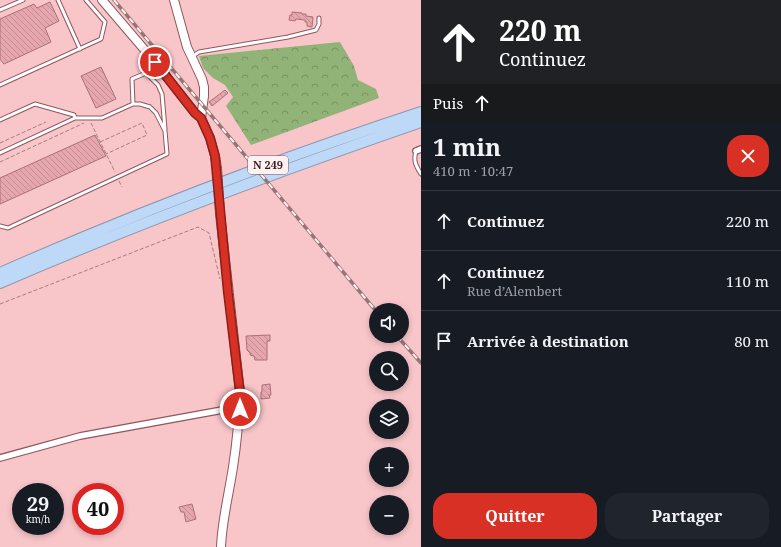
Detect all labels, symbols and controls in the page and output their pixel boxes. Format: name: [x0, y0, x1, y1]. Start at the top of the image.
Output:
text: 220 m: [499, 11, 581, 49]
icon: ahead: [433, 16, 485, 68]
pin: [138, 45, 172, 79]
text: Continuez: [499, 47, 586, 71]
icon: arrive: [144, 51, 166, 73]
icon: ahead: [471, 92, 493, 114]
text: Puis: [433, 93, 463, 113]
text: 1 min: [433, 130, 501, 163]
button: close: [727, 135, 769, 177]
road number: N 249: [248, 156, 288, 174]
text: 410 m · 10:47: [433, 162, 513, 180]
icon: ahead: [433, 210, 455, 232]
text: Continuez: [467, 211, 544, 231]
text: 220 m: [726, 211, 769, 231]
text: Continuez: [467, 262, 544, 282]
icon: ahead: [433, 270, 455, 292]
text: 110 m: [726, 271, 769, 291]
text: Rue d’Alembert: [467, 282, 562, 300]
map controls: [369, 303, 409, 535]
button: sound: [369, 303, 409, 343]
icon: arrive: [433, 330, 455, 352]
text: Arrivée à destination: [467, 331, 629, 351]
text: 80 m: [734, 331, 769, 351]
button: search: [369, 351, 409, 391]
position arrow: [219, 388, 261, 430]
button: layers: [369, 399, 409, 439]
button: +: [369, 447, 409, 487]
speed limit sign: 40: [72, 483, 124, 535]
text: 29: [27, 490, 49, 517]
button: Quitter: [433, 493, 597, 539]
button: Partager: [605, 493, 769, 539]
button: −: [369, 495, 409, 535]
text: km/h: [26, 512, 50, 526]

